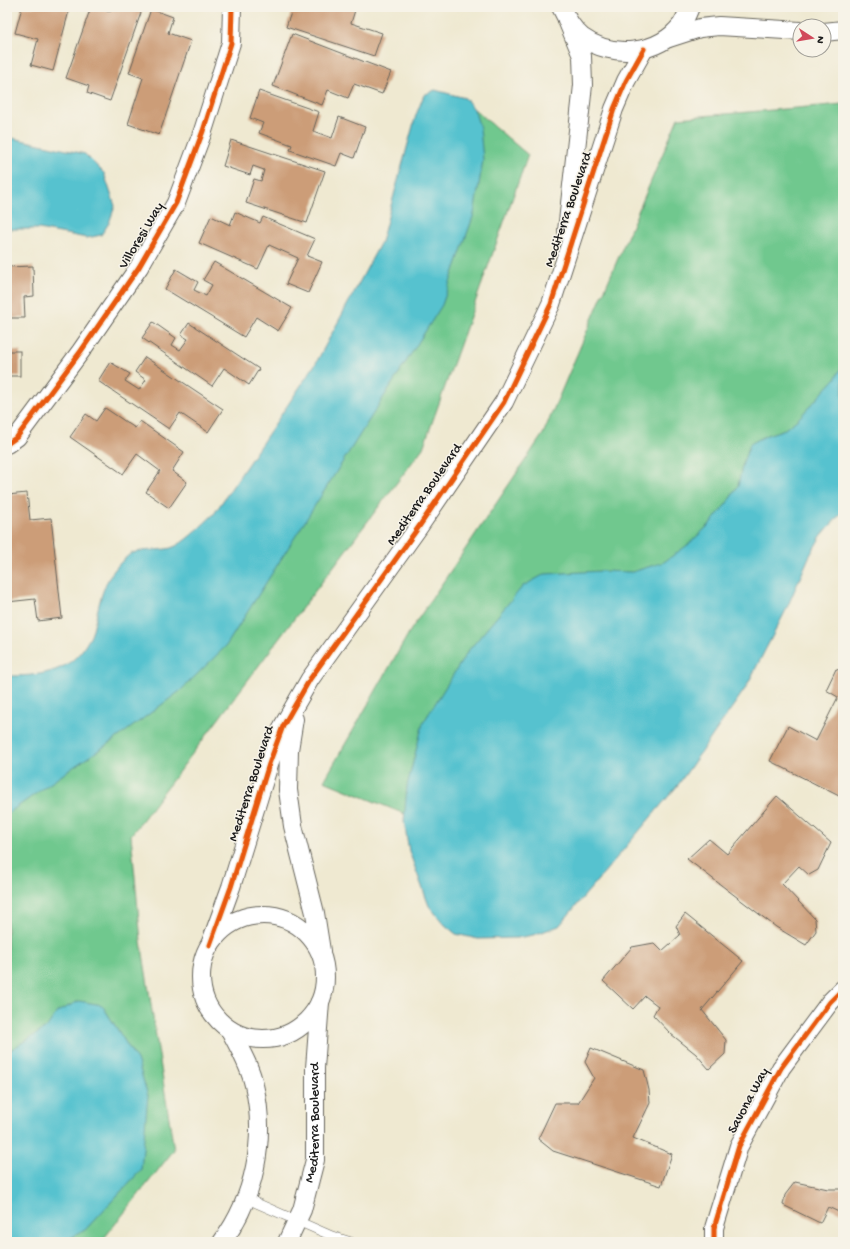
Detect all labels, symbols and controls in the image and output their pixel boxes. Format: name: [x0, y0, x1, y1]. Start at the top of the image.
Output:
north arrow: [792, 18, 832, 58]
text: N: [813, 35, 826, 44]
street label: Mediterra Boulevard: [541, 149, 597, 270]
street label: Villoresi Way: [115, 200, 169, 273]
street label: Mediterra Boulevard: [383, 439, 468, 549]
street label: Mediterra Boulevard: [225, 722, 279, 844]
street label: Mediterra Boulevard: [301, 1060, 324, 1185]
street label: Savona Way: [725, 1065, 773, 1137]

